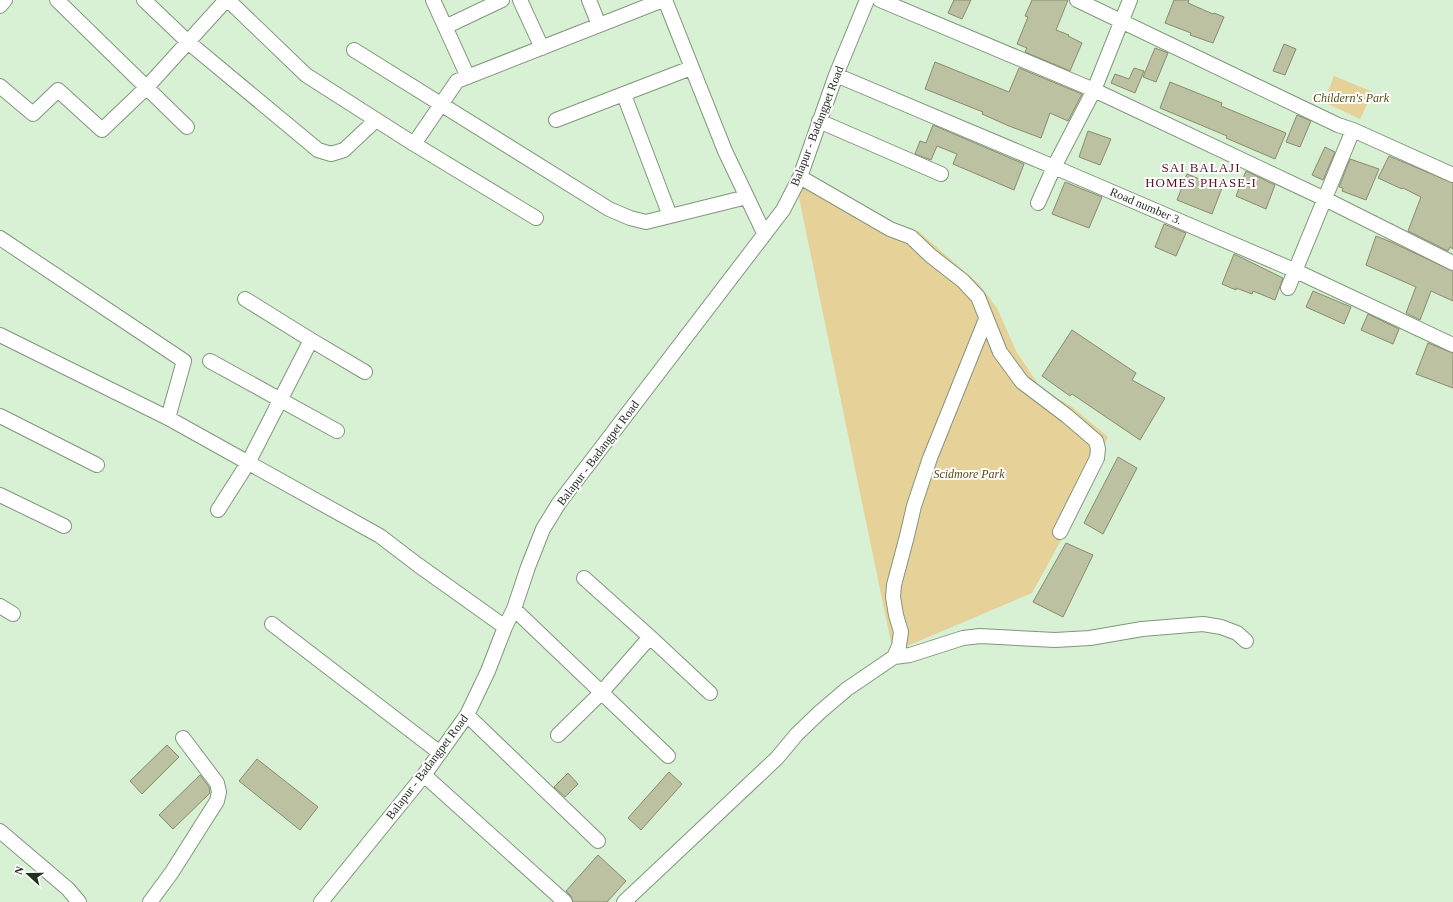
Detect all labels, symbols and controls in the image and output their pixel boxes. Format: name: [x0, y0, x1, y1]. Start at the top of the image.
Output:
street label: Balapur - Badangpet Road: [788, 64, 846, 188]
park label: Childern's Park: [1313, 91, 1390, 105]
district label: SAI BALAJI HOMES PHASE-I: [1145, 160, 1257, 190]
street label: Road number 3.: [1108, 185, 1184, 227]
street label: Balapur - Badangpet Road: [554, 398, 642, 508]
park label: Scidmore Park: [933, 467, 1005, 481]
street label: Balapur - Badangpet Road: [383, 712, 471, 822]
north arrow: [8, 854, 48, 894]
text: N: [12, 865, 26, 876]

